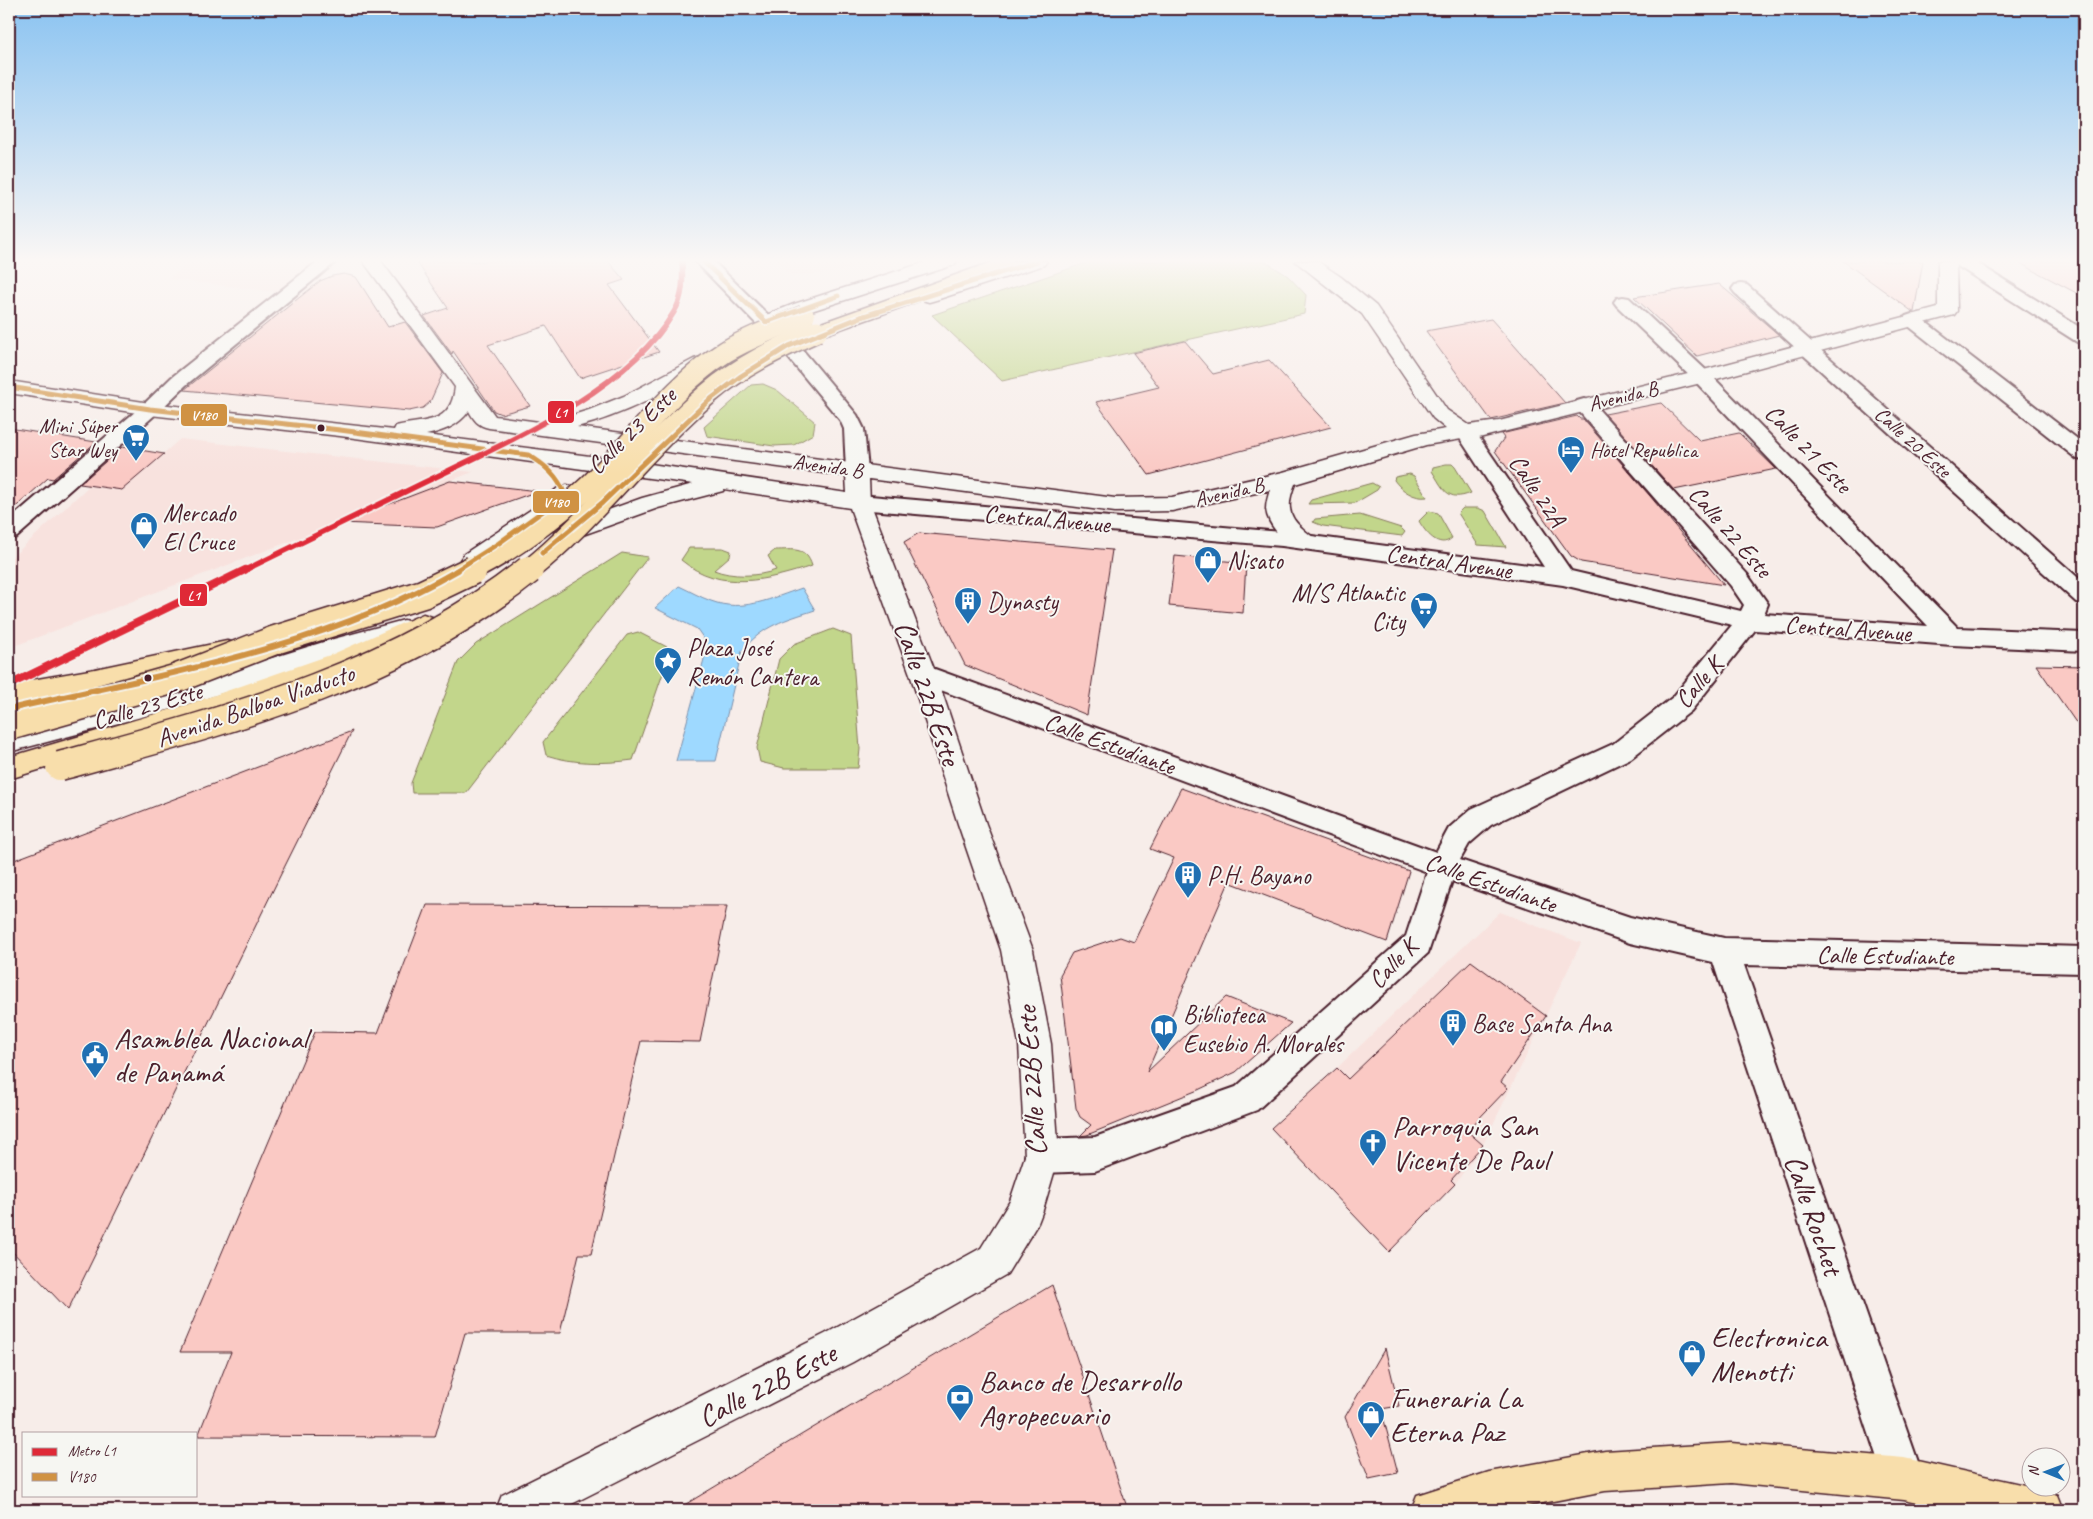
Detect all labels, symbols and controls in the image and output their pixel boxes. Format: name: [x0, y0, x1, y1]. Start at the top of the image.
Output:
street label: Avenida B: [1586, 374, 1662, 417]
street label: Calle 23 Este: [580, 379, 684, 481]
street label: Calle 21 Este: [1758, 397, 1860, 501]
line badge: L1: [547, 400, 575, 424]
street label: Calle 20 Este: [1869, 401, 1958, 485]
line badge: V180: [180, 403, 228, 427]
text: L1: [555, 404, 569, 421]
text: V180: [191, 407, 219, 424]
place label: Mini Súper Star Wey: [39, 413, 119, 463]
supermarket icon: Mini Súper Star Wey: [121, 423, 151, 462]
unlabelled marker: [316, 423, 326, 433]
hotel icon: Hotel Republica: [1556, 435, 1586, 474]
place label: Hotel Republica: [1590, 437, 1700, 463]
street label: Avenida B: [791, 448, 867, 484]
street label: Calle 22A: [1501, 448, 1574, 534]
street label: Avenida B: [1192, 471, 1268, 513]
street label: Calle 22 Este: [1681, 479, 1780, 586]
line badge: V180: [532, 490, 580, 514]
text: V180: [543, 494, 571, 511]
place label: Mercado El Cruce: [163, 497, 237, 558]
street label: Central Avenue: [983, 498, 1113, 541]
shop icon: Mercado El Cruce: [129, 511, 159, 550]
street label: Central Avenue: [1384, 537, 1515, 587]
shop icon: Nisato: [1193, 545, 1223, 584]
place label: Nisato: [1227, 545, 1284, 577]
place label: M/S Atlantic City: [1292, 577, 1406, 638]
line badge: L1: [179, 583, 208, 607]
building icon: Dynasty: [953, 586, 983, 625]
place label: Dynasty: [987, 586, 1059, 618]
text: L1: [188, 587, 202, 604]
supermarket icon: M/S Atlantic City: [1409, 591, 1439, 630]
street label: Central Avenue: [1784, 609, 1914, 649]
street label: Calle 22B Este: [886, 616, 971, 772]
place label: Plaza José Remón Cantera: [687, 632, 821, 693]
place icon: Plaza José Remón Cantera: [653, 646, 683, 685]
street label: Calle K: [1668, 647, 1733, 715]
street label: Avenida Balboa Viaducto: [152, 657, 359, 755]
unlabelled marker: [143, 673, 153, 683]
street label: Calle 23 Este: [89, 675, 207, 737]
street label: Calle Estudiante: [1040, 706, 1181, 783]
street label: Calle Estudiante: [1421, 846, 1562, 921]
building icon: P.H. Bayano: [1173, 860, 1203, 899]
place label: P.H. Bayano: [1207, 860, 1312, 892]
street label: Calle K: [1361, 928, 1427, 996]
street label: Calle Estudiante: [1816, 939, 1956, 973]
place label: Biblioteca Eusebio A. Morales: [1183, 999, 1345, 1060]
street label: Calle 22B Este: [1007, 1003, 1055, 1157]
building icon: Base Santa Ana: [1438, 1008, 1468, 1047]
place label: Base Santa Ana: [1472, 1008, 1613, 1040]
library icon: Biblioteca Eusebio A. Morales: [1149, 1013, 1179, 1052]
place label: Asamblea Nacional de Panamá: [114, 1019, 312, 1091]
public building icon: Asamblea Nacional de Panamá: [80, 1040, 110, 1079]
place label: Parroquia San Vicente De Paul: [1392, 1107, 1553, 1179]
church icon: Parroquia San Vicente De Paul: [1358, 1128, 1388, 1167]
street label: Calle Rochet: [1776, 1150, 1853, 1283]
place label: Electronica Menotti: [1711, 1318, 1829, 1390]
street label: Calle 22B Este: [692, 1333, 844, 1436]
shop icon: Electronica Menotti: [1677, 1339, 1707, 1378]
place label: Banco de Desarrollo Agropecuario: [979, 1362, 1182, 1434]
place label: Funeraria La Eterna Paz: [1390, 1379, 1524, 1451]
bank icon: Banco de Desarrollo Agropecuario: [945, 1383, 975, 1422]
shop icon: Funeraria La Eterna Paz: [1356, 1400, 1386, 1439]
legend: [22, 1432, 198, 1496]
text: Metro L1: [68, 1442, 117, 1461]
north arrow: [2020, 1446, 2070, 1496]
text: N: [2025, 1465, 2042, 1476]
text: V180: [68, 1468, 97, 1487]

